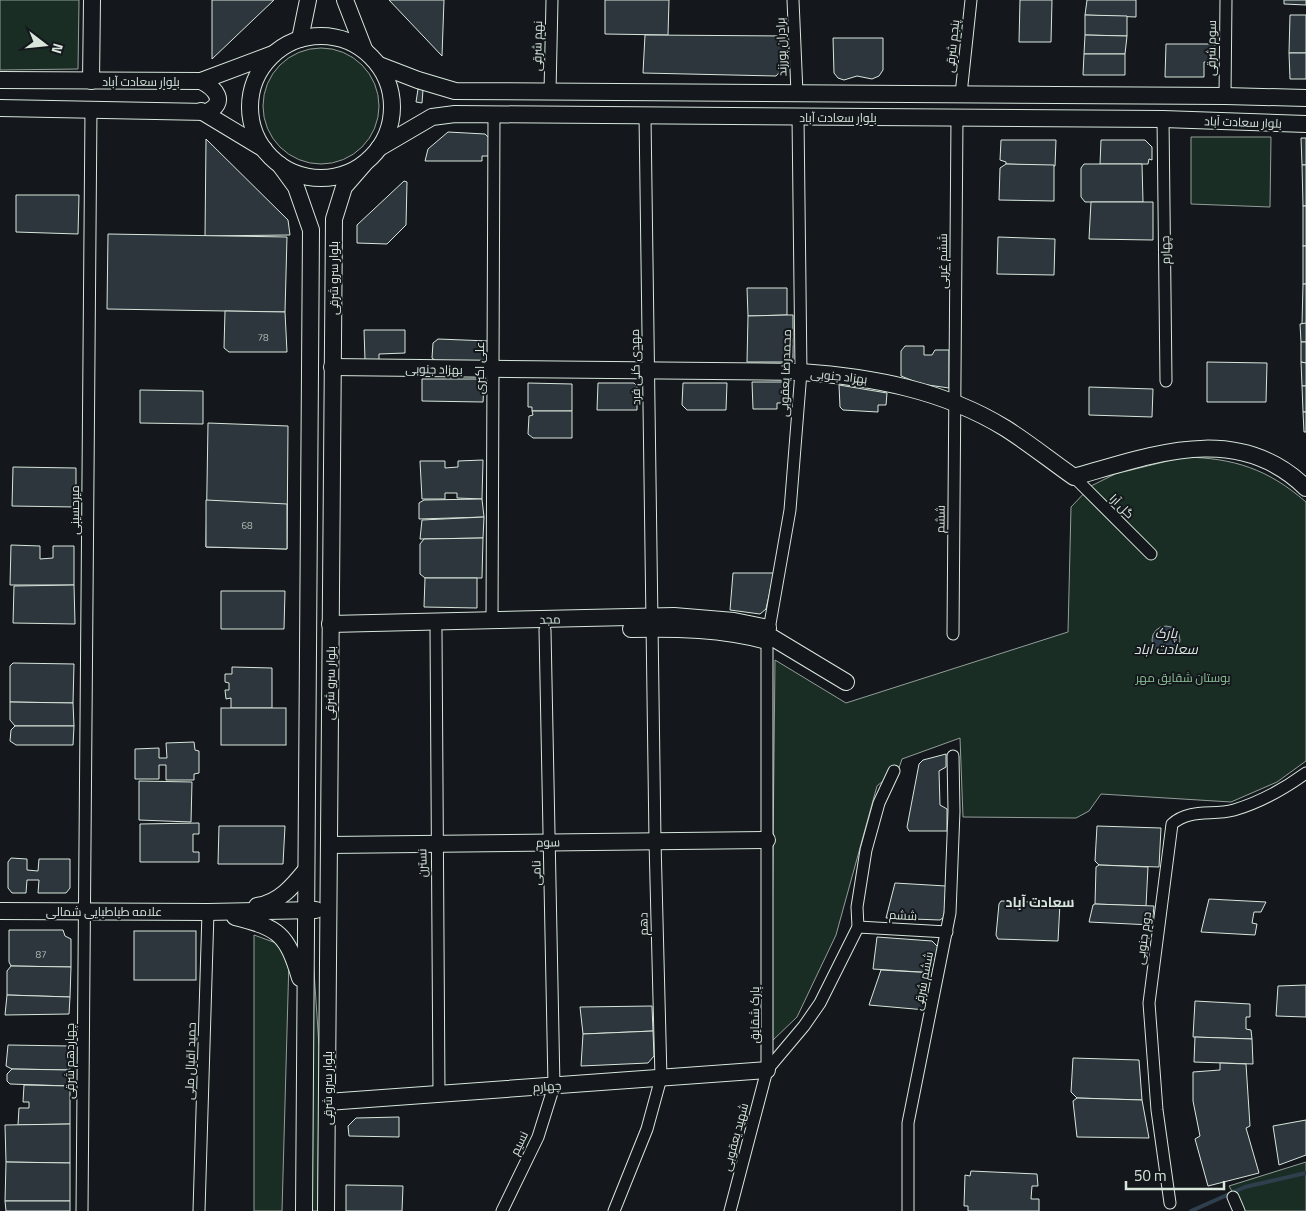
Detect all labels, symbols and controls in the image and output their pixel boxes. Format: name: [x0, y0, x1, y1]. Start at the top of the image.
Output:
street label: برادران پورزند: [770, 17, 792, 77]
street label: پنجم شرقی: [940, 18, 964, 74]
north arrow: [20, 20, 70, 70]
street label: سوم شرقی: [1201, 20, 1221, 76]
street label: نهم شرقی: [527, 21, 547, 71]
text: N: [47, 41, 69, 56]
street label: بلوار سعادت آباد: [102, 72, 180, 91]
street label: بلوار سعادت آباد: [799, 108, 877, 127]
street label: بلوار سعادت آباد: [1204, 111, 1282, 133]
street label: ششم غربی: [933, 233, 952, 289]
street label: چهارم: [1155, 235, 1175, 265]
street label: بلوار سرو شرقی: [324, 241, 343, 315]
street label: مهدی کنی فرد: [625, 329, 645, 405]
street label: محمدرضا یعقوبی: [774, 329, 796, 417]
house number: 78: [257, 330, 269, 345]
street label: علی اکبری: [470, 342, 489, 394]
street label: بهزاد جنوبی: [405, 359, 463, 379]
street label: بهزاد جنوبی: [809, 364, 869, 388]
street label: میرحسینی: [65, 485, 84, 535]
street label: گل آرا: [1105, 489, 1139, 523]
street label: ششم: [930, 505, 950, 533]
house number: 68: [241, 518, 253, 533]
street label: مجد: [539, 609, 561, 629]
water label: پارک سعادت اباد: [1134, 622, 1198, 659]
street label: بلوار سرو شرقی: [320, 646, 340, 720]
park label: بوستان شقایق مهر: [1135, 668, 1230, 687]
street label: سوم: [536, 832, 560, 852]
street label: نسترن: [412, 849, 432, 877]
street label: نامی: [526, 860, 546, 886]
district label: سعادت آباد: [1006, 891, 1074, 912]
street label: علامه طباطبایی شمالی: [46, 902, 162, 921]
street label: ششم: [888, 905, 918, 925]
street label: دوم جنوبی: [1130, 910, 1156, 966]
street label: دهم: [633, 912, 653, 936]
house number: 87: [35, 947, 47, 962]
street label: ششم شرقی: [908, 950, 938, 1012]
street label: پارک شقایق: [745, 986, 764, 1044]
street label: حمید اقبال ملی: [179, 1022, 201, 1100]
street label: چهاردهم شرقی: [60, 1023, 79, 1099]
street label: بلوار سرو شرقی: [318, 1051, 337, 1125]
street label: چهارم: [532, 1076, 562, 1096]
street label: شهید یعقوبی: [717, 1101, 753, 1173]
street label: نسیم: [505, 1128, 533, 1158]
scale bar: [1126, 1158, 1224, 1190]
text: 50 m: [1134, 1164, 1167, 1187]

